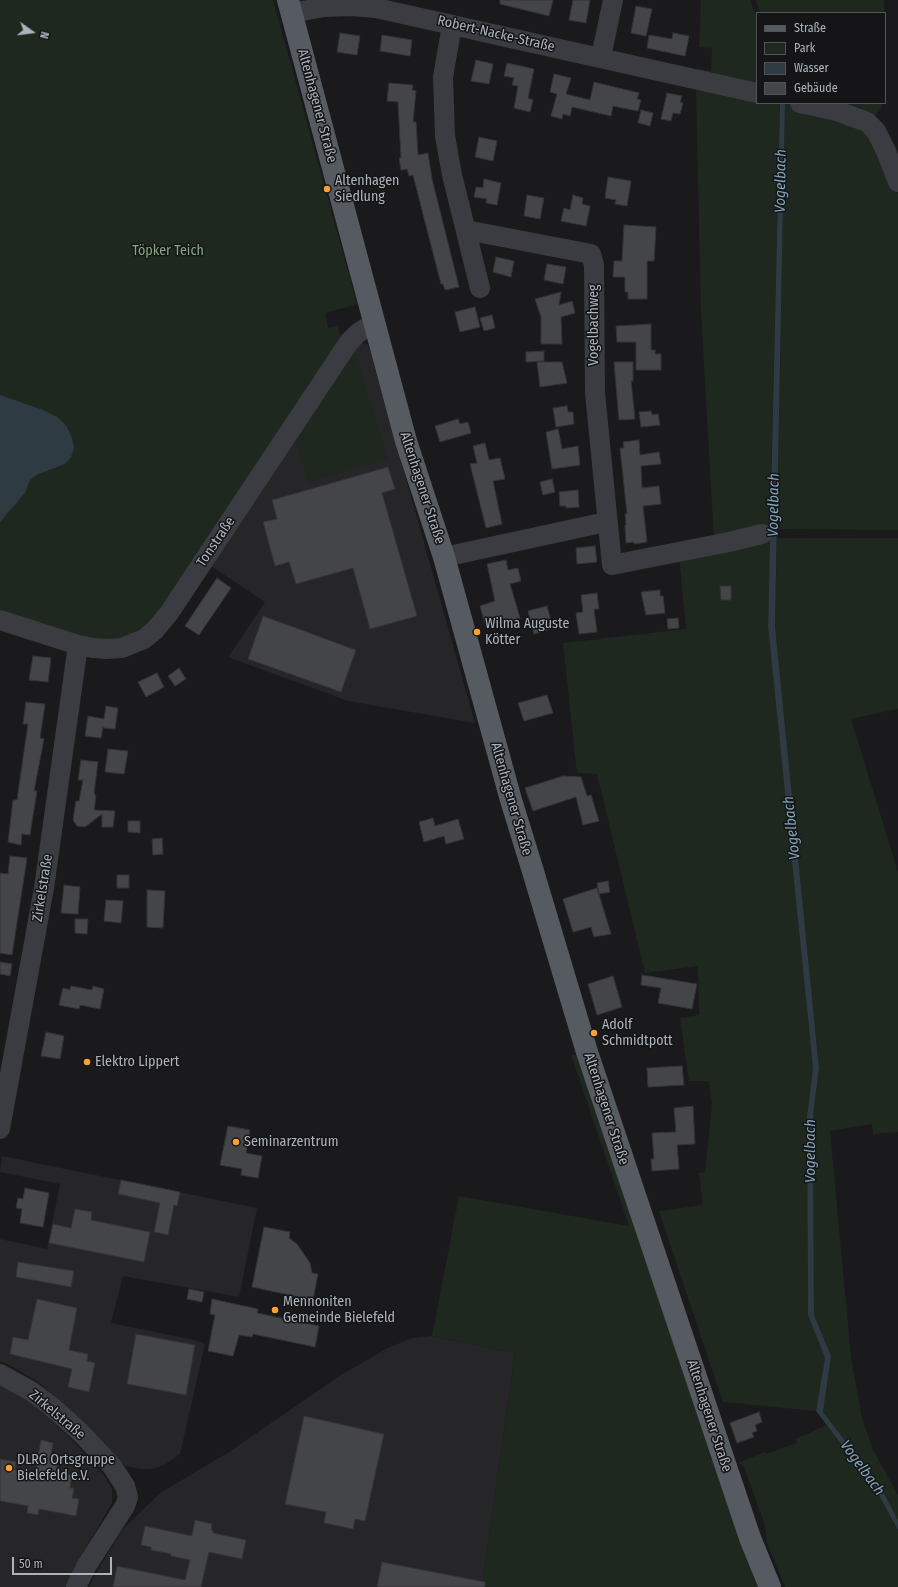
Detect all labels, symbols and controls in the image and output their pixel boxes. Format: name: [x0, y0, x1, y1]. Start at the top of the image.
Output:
north arrow: [12, 12, 52, 52]
street label: Robert-Nacke-Straße: [436, 12, 556, 56]
legend: [756, 12, 886, 104]
text: Straße: [794, 21, 826, 35]
text: N: [37, 30, 51, 40]
text: Park: [794, 41, 815, 55]
street label: Altenhagener Straße: [294, 47, 340, 165]
text: Wasser: [794, 61, 829, 75]
text: Gebäude: [794, 81, 838, 95]
water label: Vogelbach: [771, 149, 791, 213]
place label: Altenhagen Siedlung: [335, 173, 399, 206]
marker: Altenhagen Siedlung: [322, 184, 332, 194]
park label: Töpker Teich: [132, 243, 204, 259]
street label: Vogelbachweg: [586, 284, 602, 366]
street label: Altenhagener Straße: [396, 430, 448, 546]
water label: Vogelbach: [764, 473, 784, 537]
street label: Tonstraße: [193, 514, 239, 570]
place label: Wilma Auguste Kötter: [485, 616, 569, 648]
marker: Wilma Auguste Kötter: [472, 627, 482, 637]
street label: Altenhagener Straße: [487, 741, 535, 857]
water label: Vogelbach: [780, 795, 804, 861]
street label: Zirkelstraße: [29, 853, 57, 923]
place label: Adolf Schmidtpott: [602, 1017, 673, 1050]
marker: Adolf Schmidtpott: [589, 1028, 599, 1038]
street label: Altenhagener Straße: [580, 1051, 632, 1167]
place label: Elektro Lippert: [95, 1054, 179, 1070]
marker: Elektro Lippert: [82, 1057, 92, 1067]
water label: Vogelbach: [802, 1119, 820, 1183]
place label: Seminarzentrum: [244, 1134, 338, 1150]
marker: Seminarzentrum: [231, 1137, 241, 1147]
place label: Mennoniten Gemeinde Bielefeld: [283, 1294, 395, 1326]
marker: Mennoniten Gemeinde Bielefeld: [270, 1305, 280, 1315]
street label: Altenhagener Straße: [683, 1358, 735, 1474]
street label: Zirkelstraße: [25, 1387, 89, 1443]
water label: Vogelbach: [836, 1437, 888, 1499]
place label: DLRG Ortsgruppe Bielefeld e.V.: [17, 1452, 115, 1484]
marker: DLRG Ortsgruppe Bielefeld e.V.: [4, 1463, 14, 1473]
scale bar: [14, 1549, 114, 1575]
text: 50 m: [19, 1557, 43, 1571]

